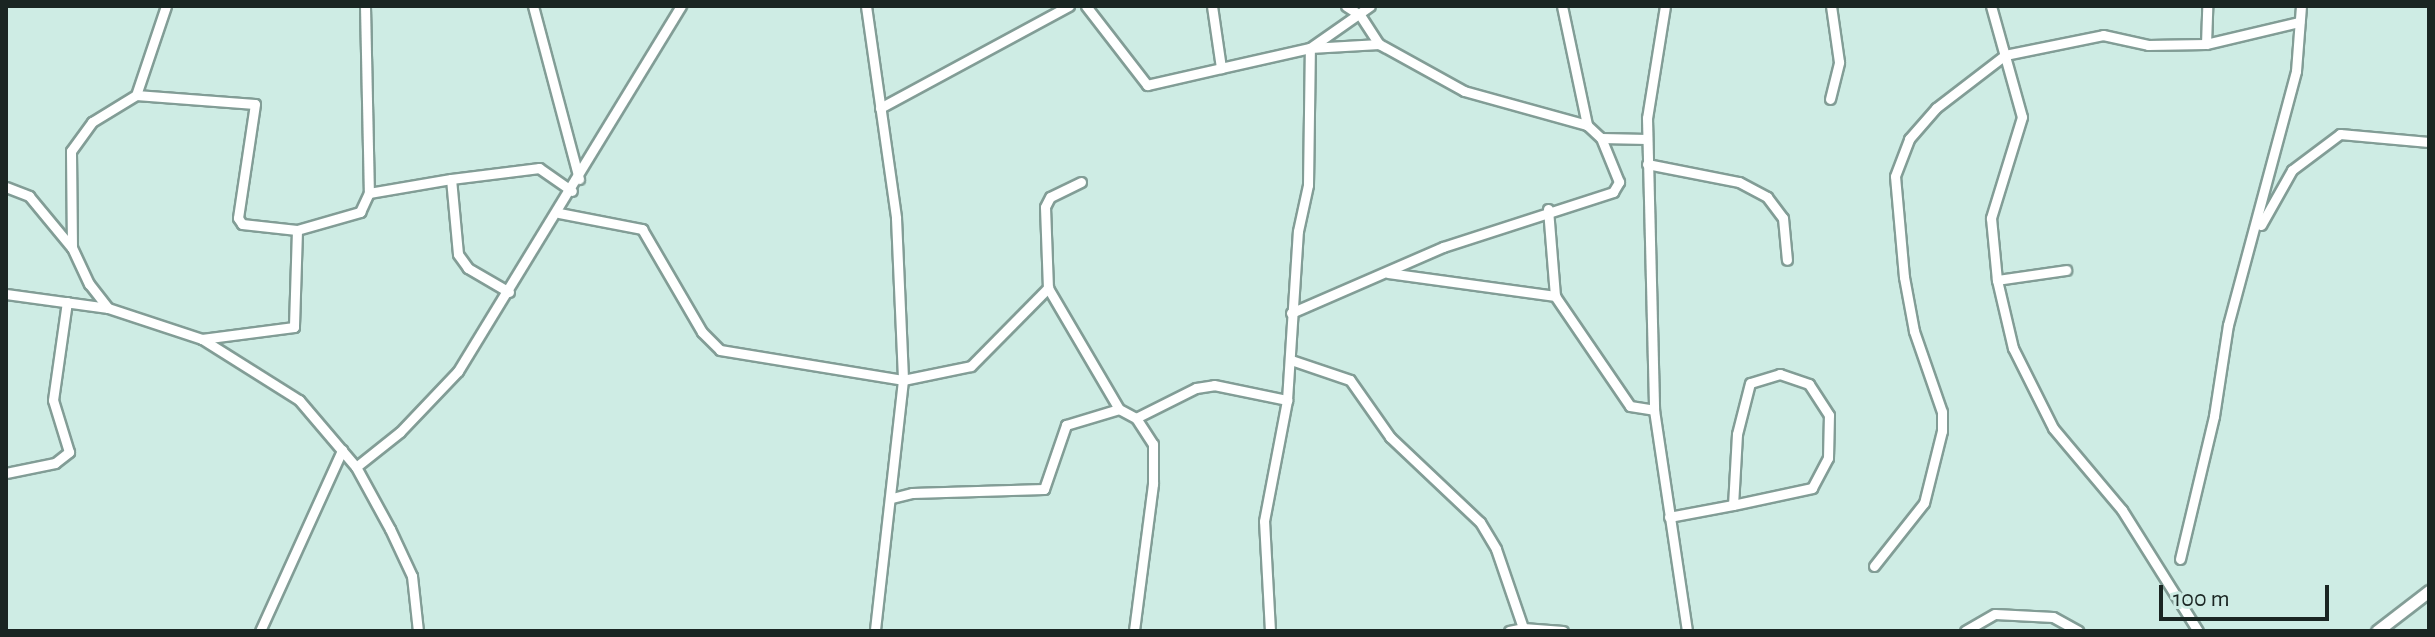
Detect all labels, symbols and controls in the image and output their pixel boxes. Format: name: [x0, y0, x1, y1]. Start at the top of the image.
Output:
scale bar: [2163, 569, 2333, 619]
text: 100 m: [2173, 587, 2230, 611]

